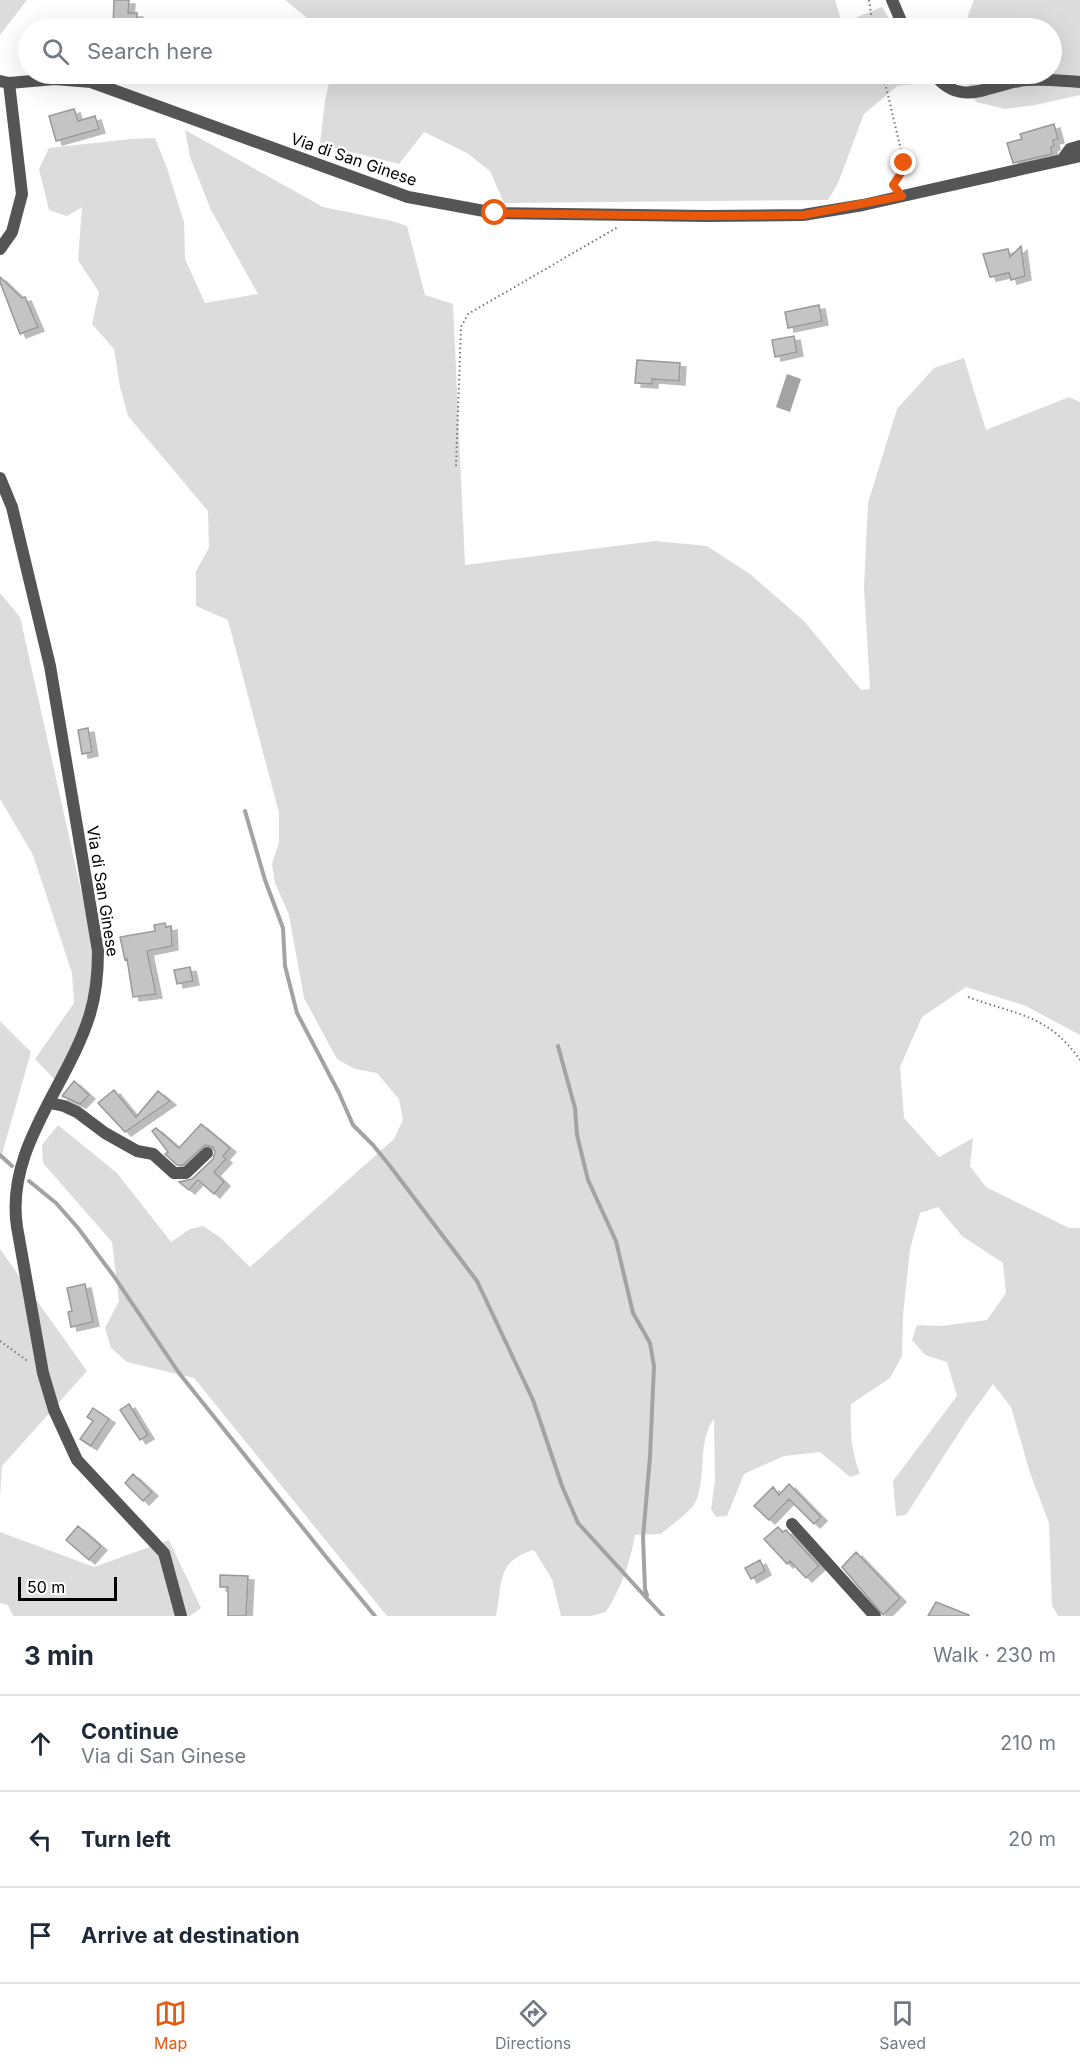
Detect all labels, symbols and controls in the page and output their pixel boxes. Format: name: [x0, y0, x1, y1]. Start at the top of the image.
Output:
search box: [18, 18, 1062, 84]
icon: search: [39, 35, 72, 68]
text: Search here: [87, 38, 213, 64]
street label: Via di San Ginese: [288, 128, 420, 190]
route end: [890, 149, 916, 175]
route start: [481, 199, 507, 225]
street label: Via di San Ginese: [83, 824, 123, 958]
scale bar: [18, 1574, 117, 1602]
text: 50 m: [27, 1577, 65, 1597]
text: 3 min: [24, 1640, 94, 1671]
text: Walk · 230 m: [933, 1643, 1056, 1667]
text: Continue: [81, 1718, 179, 1744]
icon: ahead: [24, 1727, 57, 1760]
text: 210 m: [1000, 1731, 1056, 1755]
text: Via di San Ginese: [81, 1744, 246, 1768]
icon: left: [24, 1823, 57, 1856]
text: Turn left: [81, 1826, 171, 1852]
text: 20 m: [1008, 1827, 1056, 1851]
icon: arrive: [24, 1919, 57, 1952]
text: Arrive at destination: [81, 1922, 300, 1948]
tab: Map: [154, 1997, 187, 2053]
tab: Directions: [495, 1997, 571, 2053]
tab: Saved: [879, 1997, 926, 2053]

